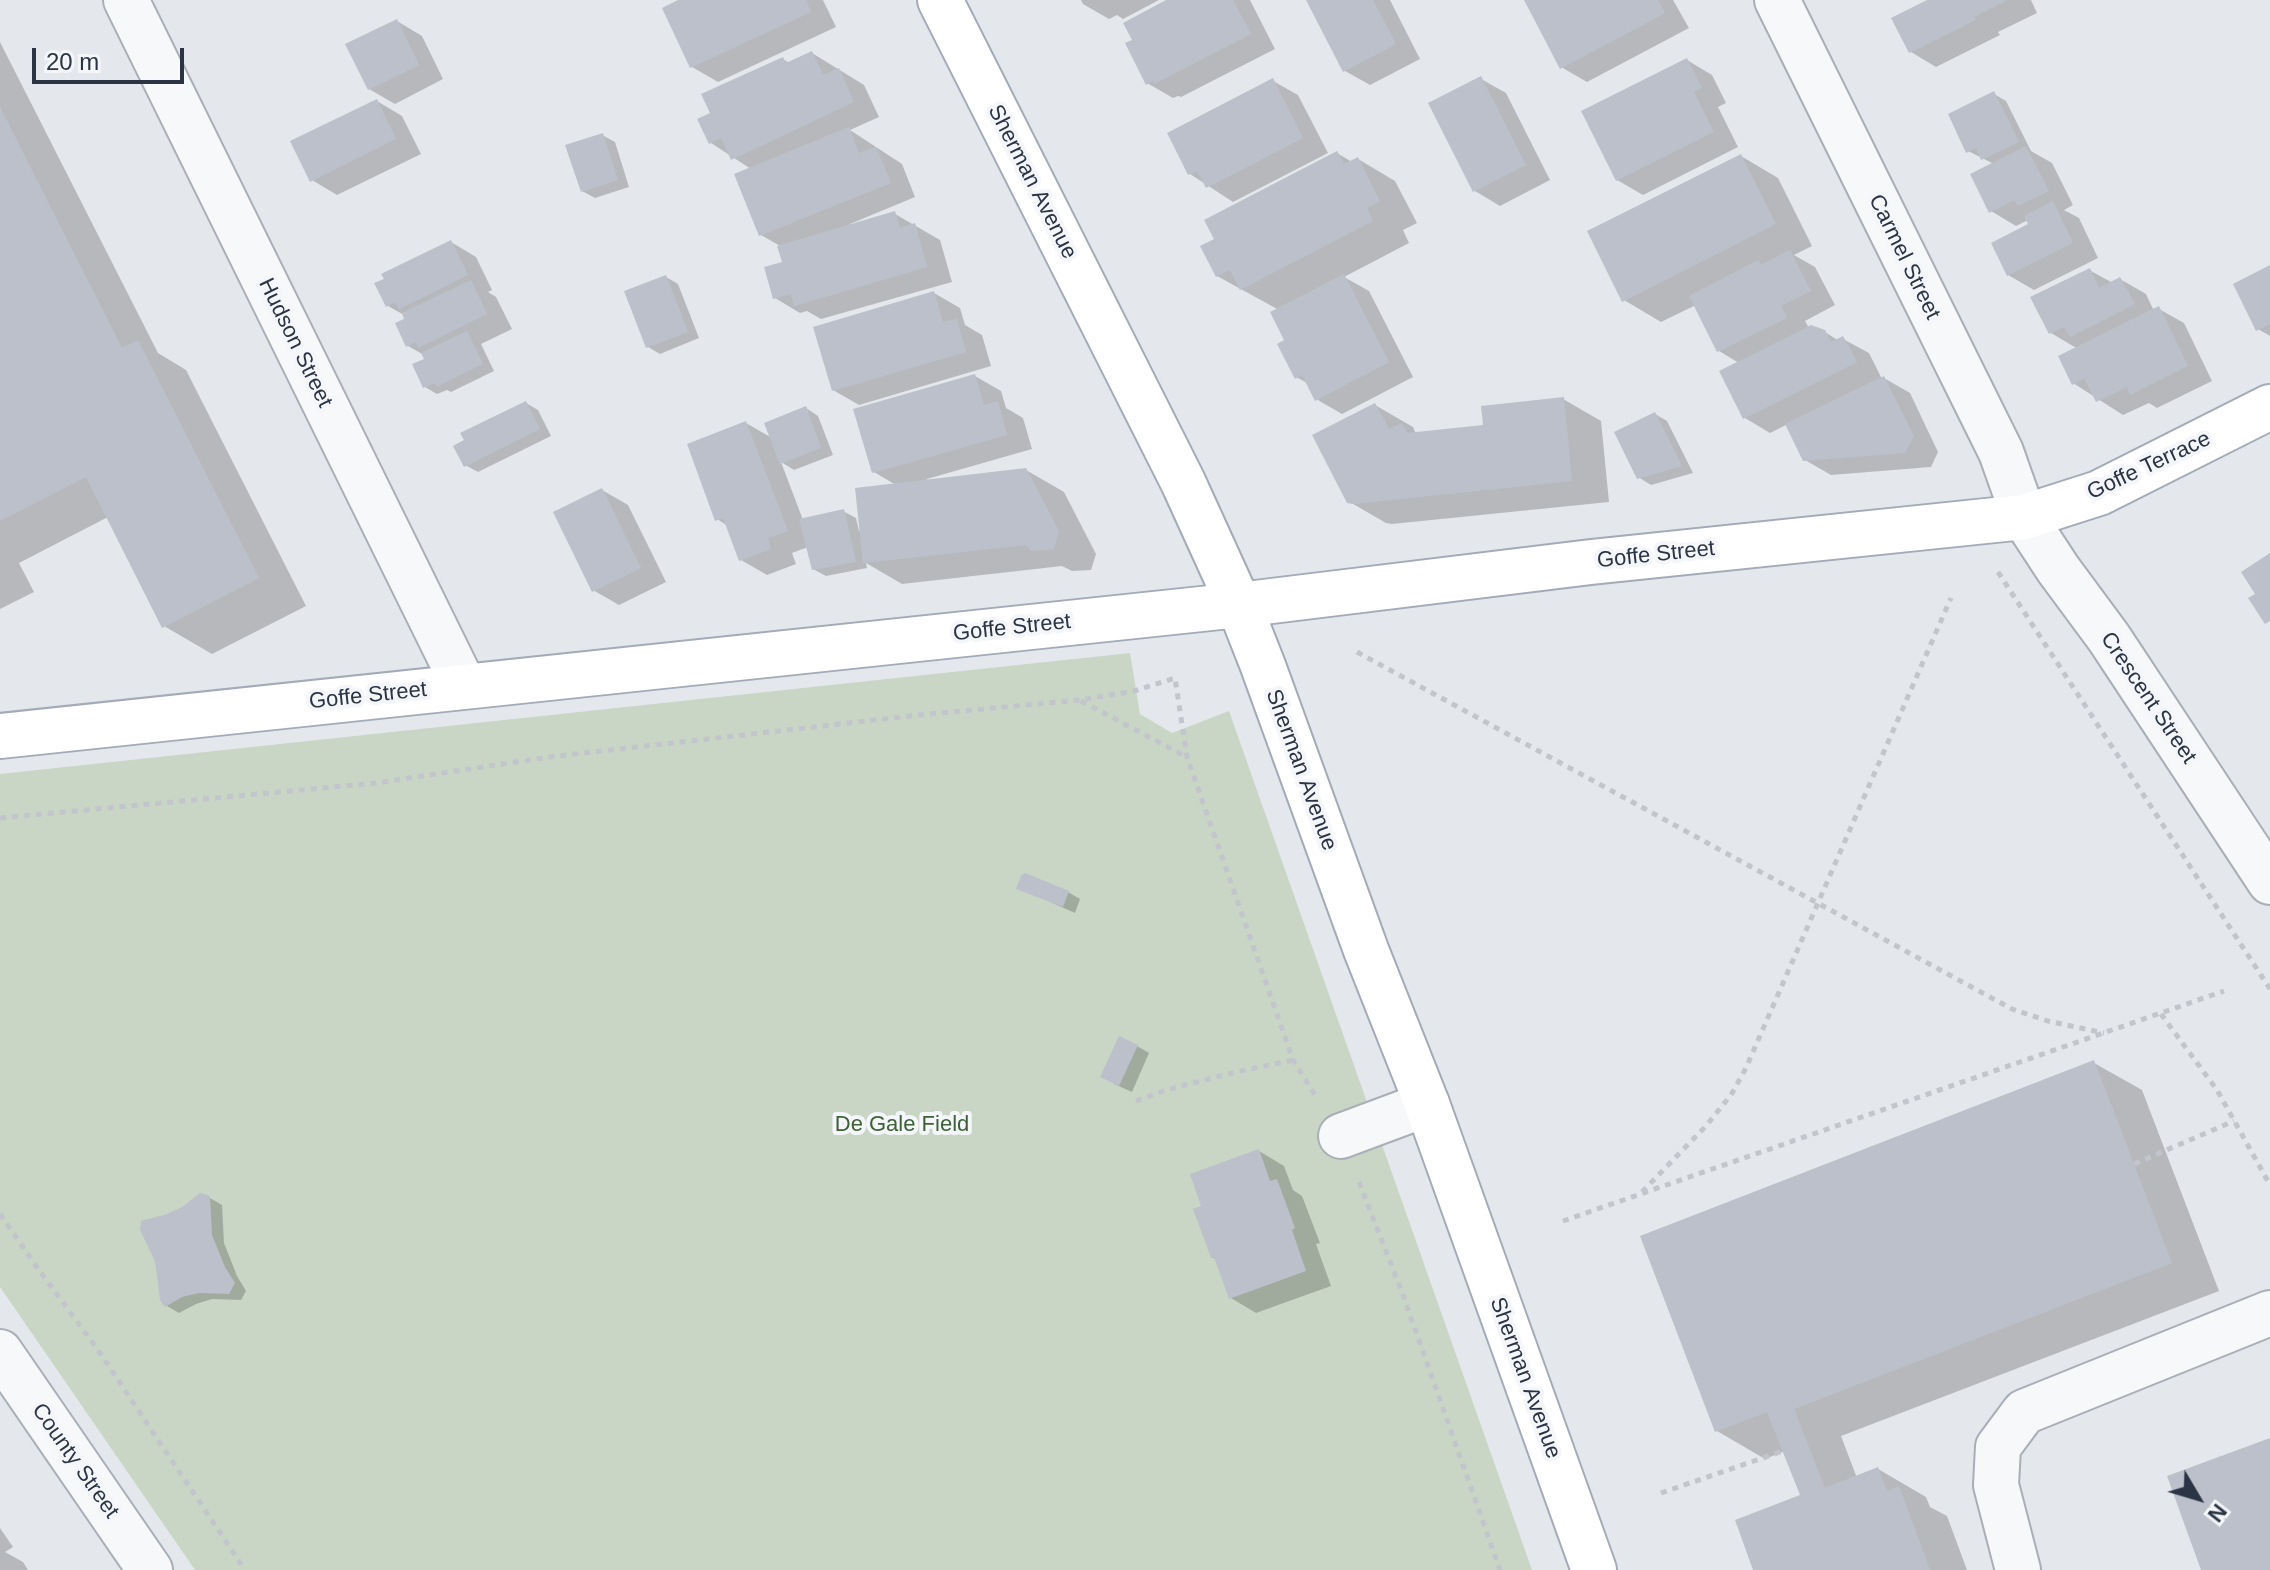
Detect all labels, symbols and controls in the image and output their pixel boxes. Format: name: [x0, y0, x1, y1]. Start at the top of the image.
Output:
scale bar: [36, 32, 188, 82]
text: 20 m: [46, 48, 99, 75]
street label: Sherman Avenue: [982, 100, 1082, 264]
street label: Carmel Street: [1862, 190, 1946, 324]
street label: Hudson Street: [252, 274, 338, 412]
street label: Goffe Terrace: [2083, 426, 2215, 506]
street label: Goffe Street: [1596, 536, 1716, 574]
street label: Goffe Street: [952, 609, 1072, 647]
street label: Crescent Street: [2094, 627, 2202, 769]
street label: Goffe Street: [308, 677, 428, 715]
street label: Sherman Avenue: [1260, 686, 1342, 854]
park label: De Gale Field: [835, 1112, 969, 1138]
street label: Sherman Avenue: [1484, 1294, 1566, 1462]
street label: County Street: [26, 1398, 124, 1524]
north arrow: [2158, 1458, 2238, 1538]
text: N: [2203, 1499, 2232, 1527]

